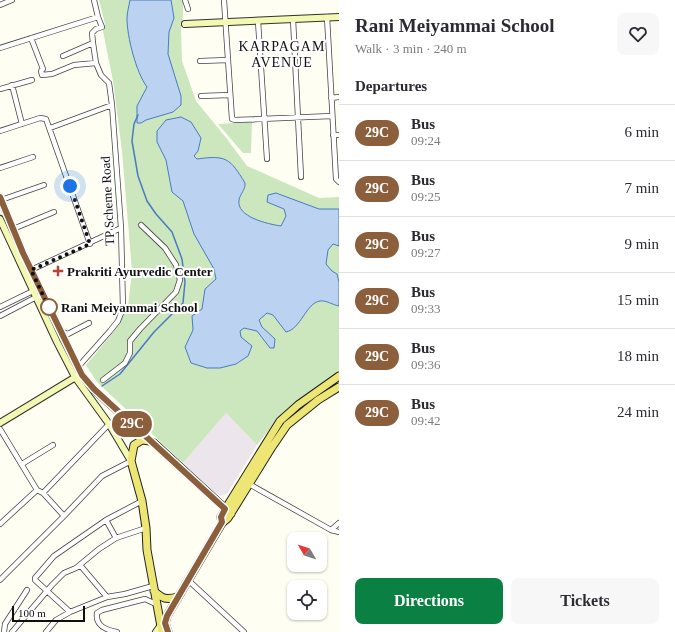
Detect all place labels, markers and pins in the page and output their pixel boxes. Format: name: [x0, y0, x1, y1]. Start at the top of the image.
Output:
place label: Prakriti Ayurvedic Center: [67, 264, 213, 279]
marker: Prakriti Ayurvedic Center: [52, 265, 64, 277]
marker: Rani Meiyammai School: [40, 298, 58, 316]
place label: Rani Meiyammai School: [61, 300, 198, 315]

